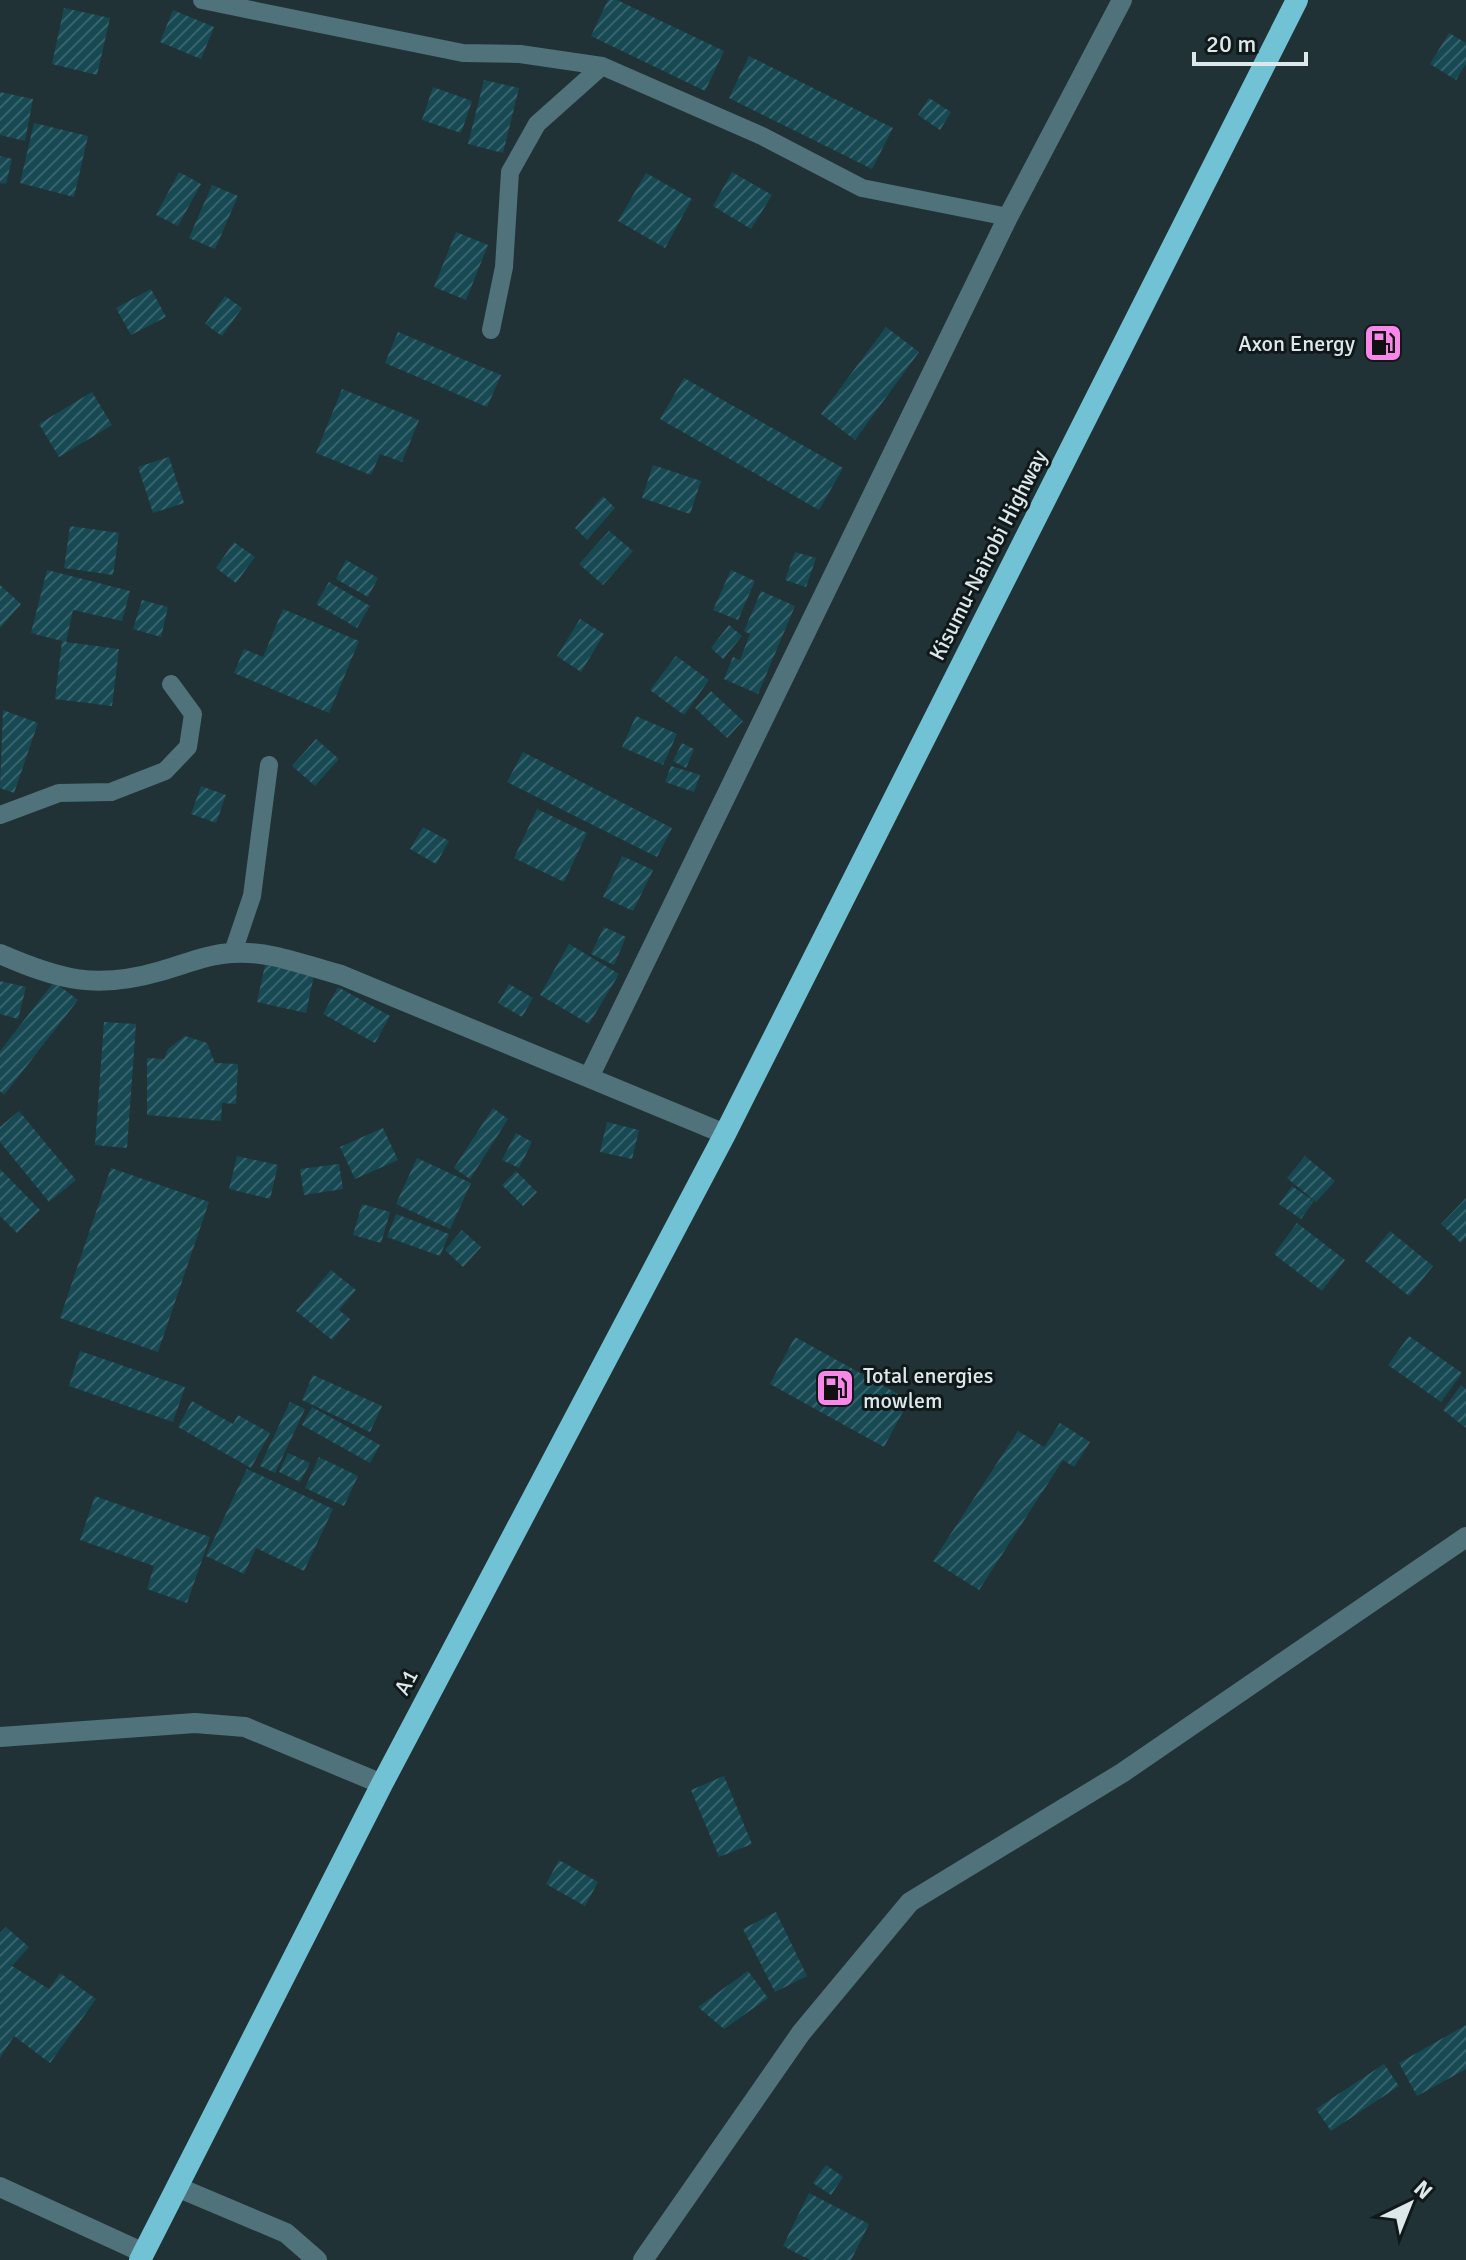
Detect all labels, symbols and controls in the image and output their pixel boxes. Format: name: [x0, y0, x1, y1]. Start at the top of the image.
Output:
scale bar: [1194, 16, 1306, 66]
text: 20 m: [1206, 29, 1256, 59]
fuel station icon: Axon Energy: [1362, 322, 1404, 364]
place label: Axon Energy: [1238, 330, 1356, 357]
street label: Kisumu-Nairobi Highway: [923, 445, 1053, 665]
place label: Total energies mowlem: [863, 1362, 993, 1414]
fuel station icon: Total energies mowlem: [814, 1367, 856, 1409]
street label: A1: [388, 1664, 424, 1700]
north arrow: [1370, 2164, 1450, 2244]
text: N: [1408, 2175, 1438, 2205]

